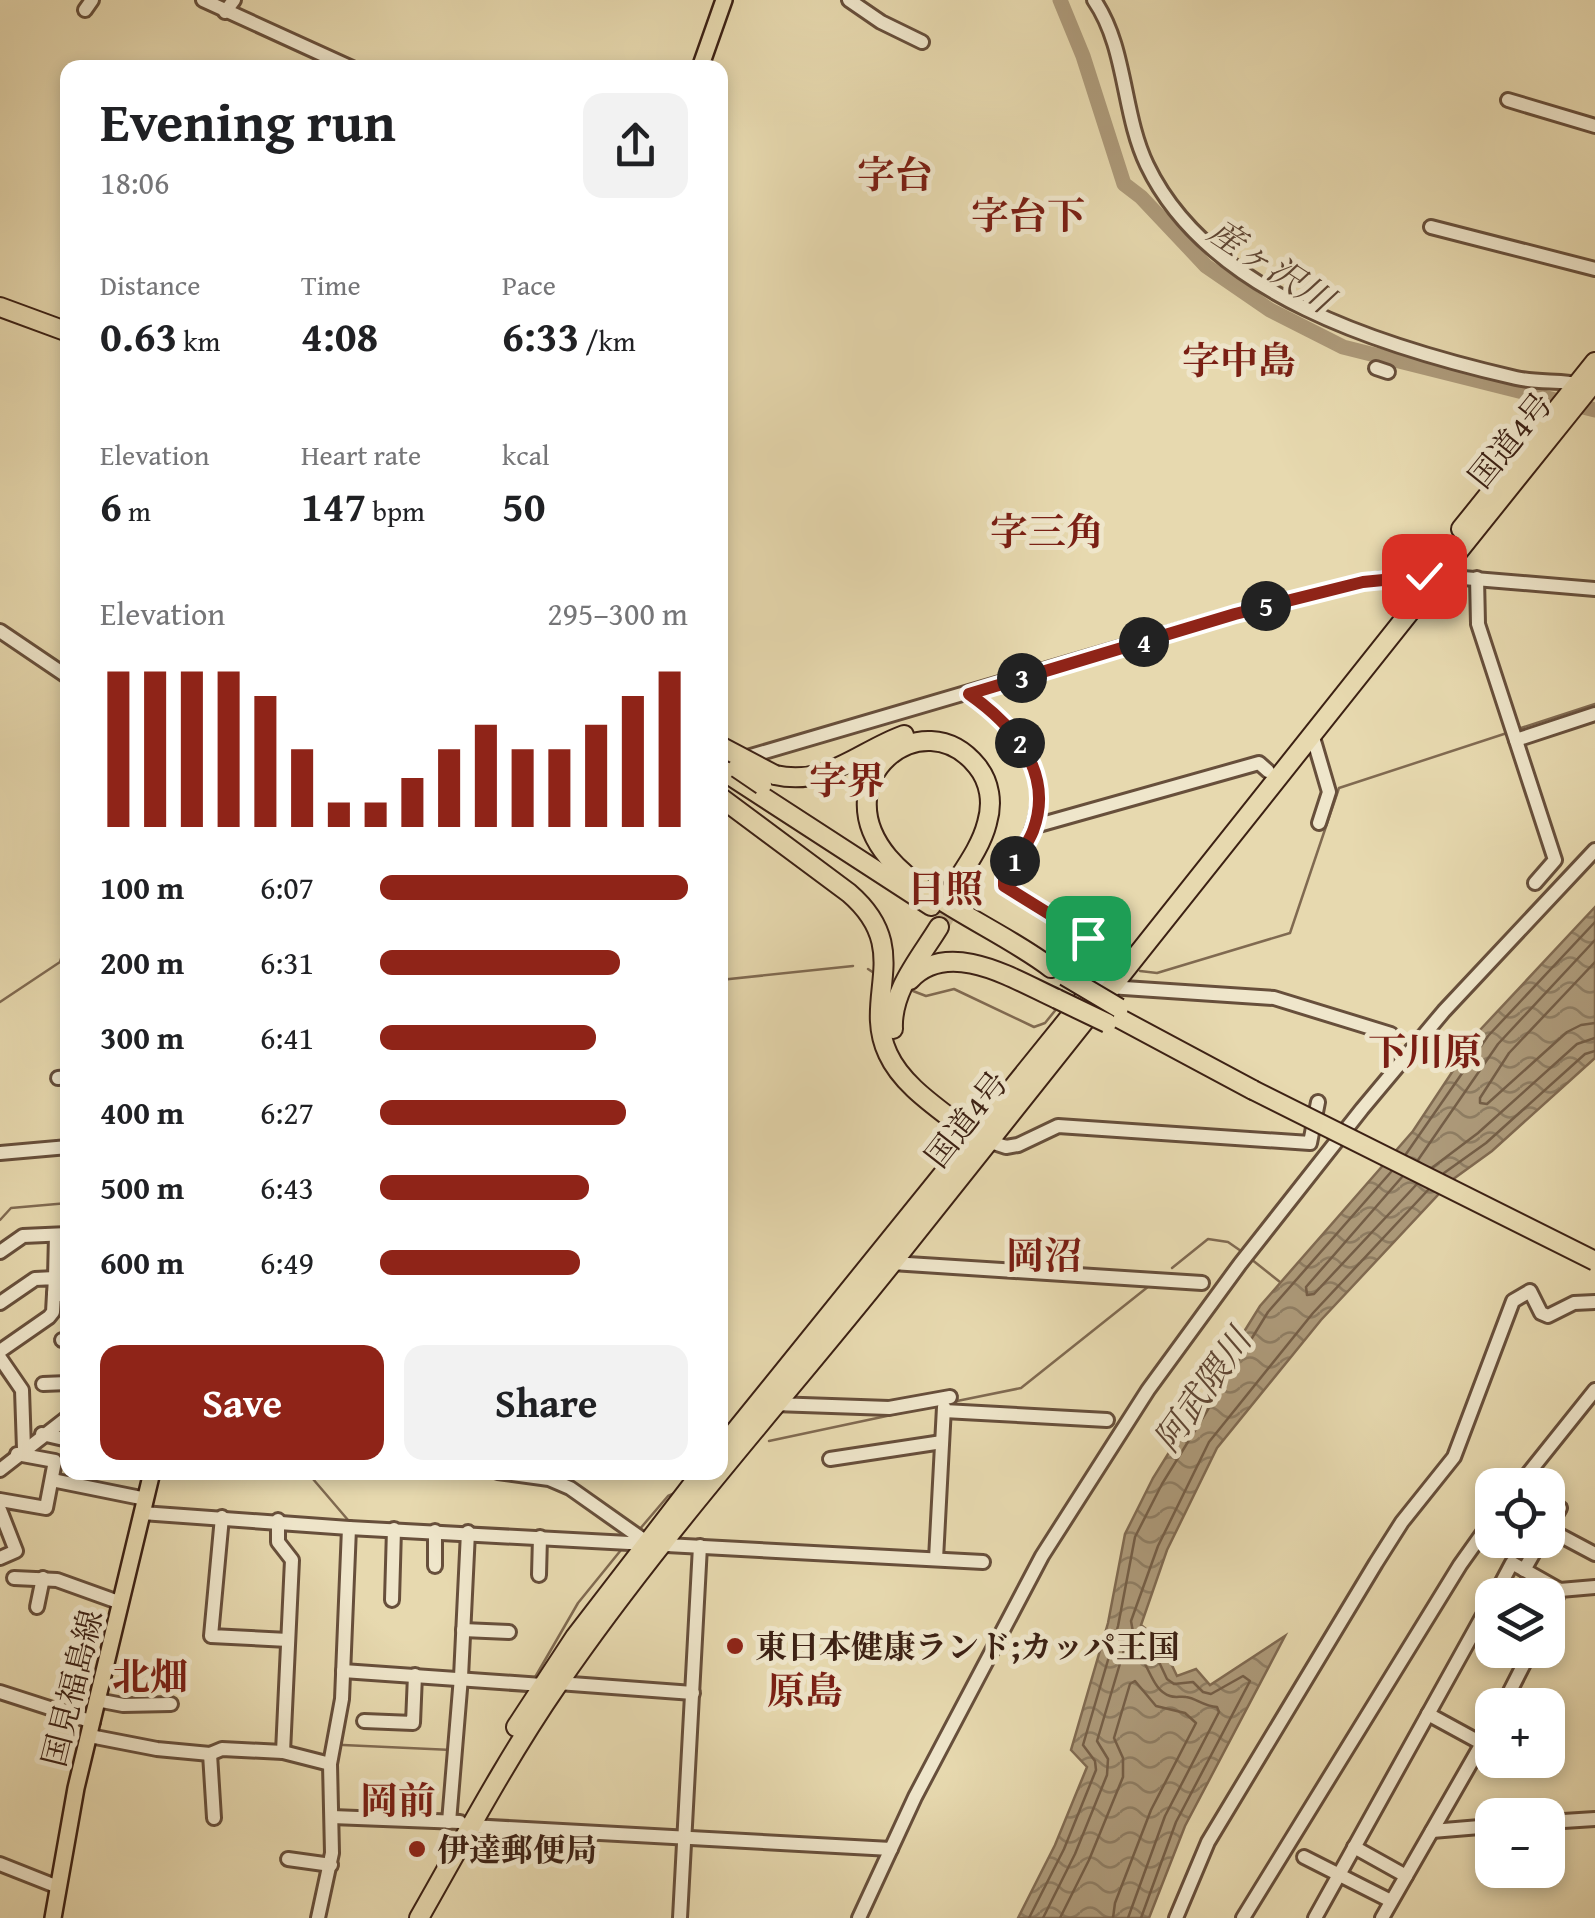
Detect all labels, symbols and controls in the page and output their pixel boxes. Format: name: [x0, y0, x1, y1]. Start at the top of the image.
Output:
text: Evening run: [100, 81, 396, 161]
button: share: [583, 93, 688, 198]
district label: 字台: [857, 146, 933, 202]
text: 18:06: [100, 159, 169, 206]
district label: 字台下: [971, 187, 1085, 243]
water label: 産ヶ沢川: [1198, 205, 1347, 327]
text: Distance: [100, 264, 200, 305]
text: Time: [301, 264, 361, 305]
text: Pace: [502, 264, 556, 305]
text: 0.63: [100, 305, 177, 366]
text: 4:08: [301, 305, 378, 366]
text: 6:33: [502, 305, 579, 366]
text: km: [177, 320, 220, 361]
text: /km: [579, 320, 636, 361]
district label: 字中島: [1182, 332, 1296, 388]
street label: 国道4号: [1457, 382, 1563, 498]
text: Elevation: [100, 434, 210, 475]
text: Heart rate: [301, 434, 421, 475]
text: kcal: [502, 434, 550, 475]
text: 6: [100, 475, 122, 536]
text: 147: [301, 475, 366, 536]
text: 50: [502, 475, 546, 536]
text: m: [122, 490, 151, 531]
text: bpm: [366, 490, 425, 531]
district label: 字三角: [990, 503, 1104, 559]
pin: [1382, 534, 1467, 619]
icon: check: [1397, 549, 1452, 604]
pin: 5: [1241, 581, 1291, 631]
text: 5: [1259, 585, 1273, 626]
text: Elevation: [100, 590, 225, 637]
text: 295–300 m: [547, 590, 688, 637]
pin: 4: [1119, 617, 1169, 667]
text: 4: [1137, 621, 1151, 662]
pin: 3: [997, 653, 1047, 703]
text: 3: [1015, 657, 1029, 698]
pin: 2: [995, 718, 1045, 768]
text: 2: [1013, 722, 1027, 763]
district label: 字界: [809, 752, 885, 808]
pin: 1: [990, 836, 1040, 886]
text: 1: [1008, 840, 1022, 881]
district label: 日照: [907, 860, 983, 916]
text: 100 m: [100, 864, 184, 911]
text: 6:07: [260, 864, 314, 911]
pin: [1046, 896, 1131, 981]
icon: arrive: [1061, 911, 1116, 966]
text: 200 m: [100, 939, 184, 986]
text: 6:31: [260, 939, 314, 986]
text: 300 m: [100, 1014, 184, 1061]
text: 6:41: [260, 1014, 314, 1061]
district label: 下川原: [1368, 1023, 1482, 1079]
street label: 国道4号: [913, 1061, 1019, 1177]
text: 400 m: [100, 1089, 184, 1136]
text: 6:27: [260, 1089, 314, 1136]
text: 500 m: [100, 1164, 184, 1211]
text: 6:43: [260, 1164, 314, 1211]
district label: 岡沼: [1006, 1227, 1082, 1283]
text: 600 m: [100, 1239, 184, 1286]
text: 6:49: [260, 1239, 314, 1286]
water label: 阿武隈川: [1141, 1315, 1265, 1462]
button: Save: [100, 1345, 384, 1460]
button: Share: [404, 1345, 688, 1460]
map controls: [1475, 1468, 1565, 1888]
button: locate: [1475, 1468, 1565, 1558]
button: layers: [1475, 1578, 1565, 1668]
street label: 国見福島線: [30, 1605, 114, 1771]
place label: 東日本健康ランド;カッパ王国: [755, 1623, 1180, 1670]
marker: 東日本健康ランド;カッパ王国: [724, 1635, 746, 1657]
district label: 北畑: [112, 1648, 188, 1704]
district label: 原島: [767, 1662, 843, 1718]
button: +: [1475, 1688, 1565, 1778]
district label: 岡前: [360, 1772, 436, 1828]
button: −: [1475, 1798, 1565, 1888]
place label: 伊達郵便局: [437, 1826, 597, 1873]
marker: 伊達郵便局: [406, 1838, 428, 1860]

